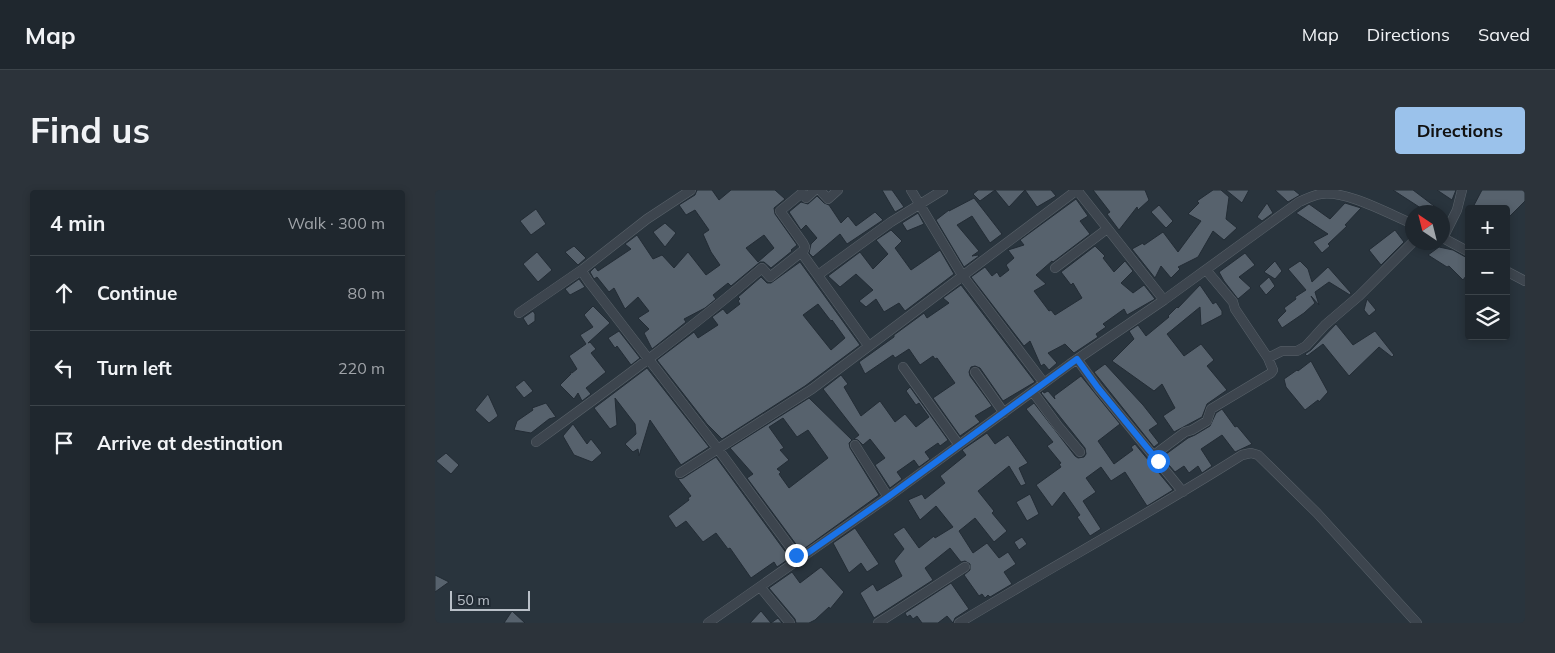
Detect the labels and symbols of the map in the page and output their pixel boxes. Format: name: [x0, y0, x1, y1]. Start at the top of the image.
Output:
north arrow: [1405, 205, 1450, 250]
route start: [1147, 450, 1170, 473]
route end: [785, 544, 808, 567]
scale bar: [450, 588, 530, 611]

